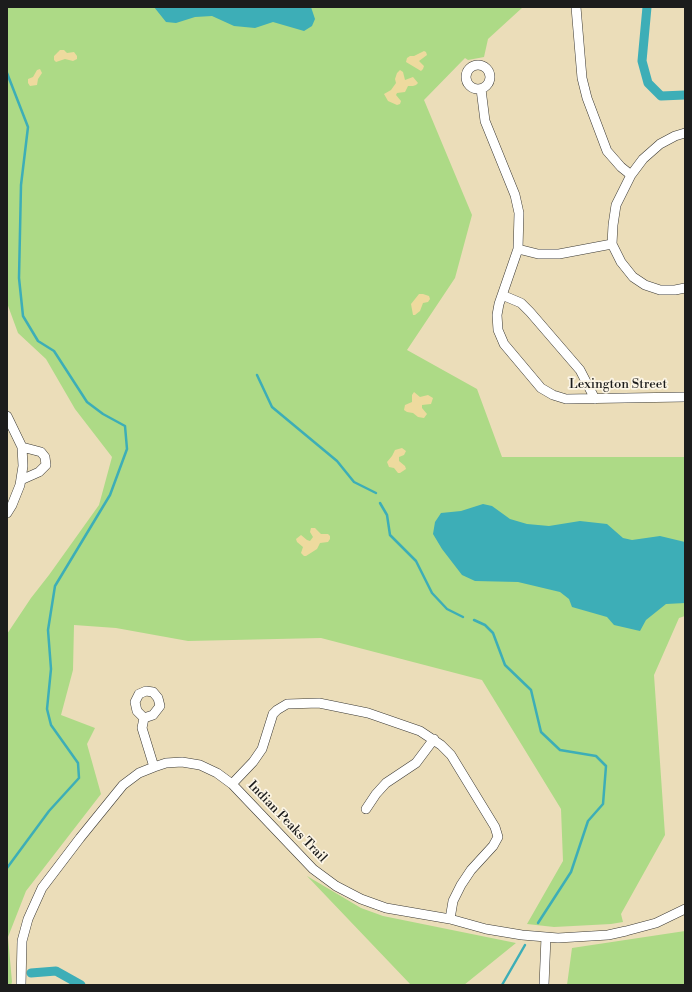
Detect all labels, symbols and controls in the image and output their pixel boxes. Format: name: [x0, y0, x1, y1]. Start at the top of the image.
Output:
street label: Lexington Street: [569, 377, 667, 393]
street label: Indian Peaks Trail: [244, 778, 330, 866]

